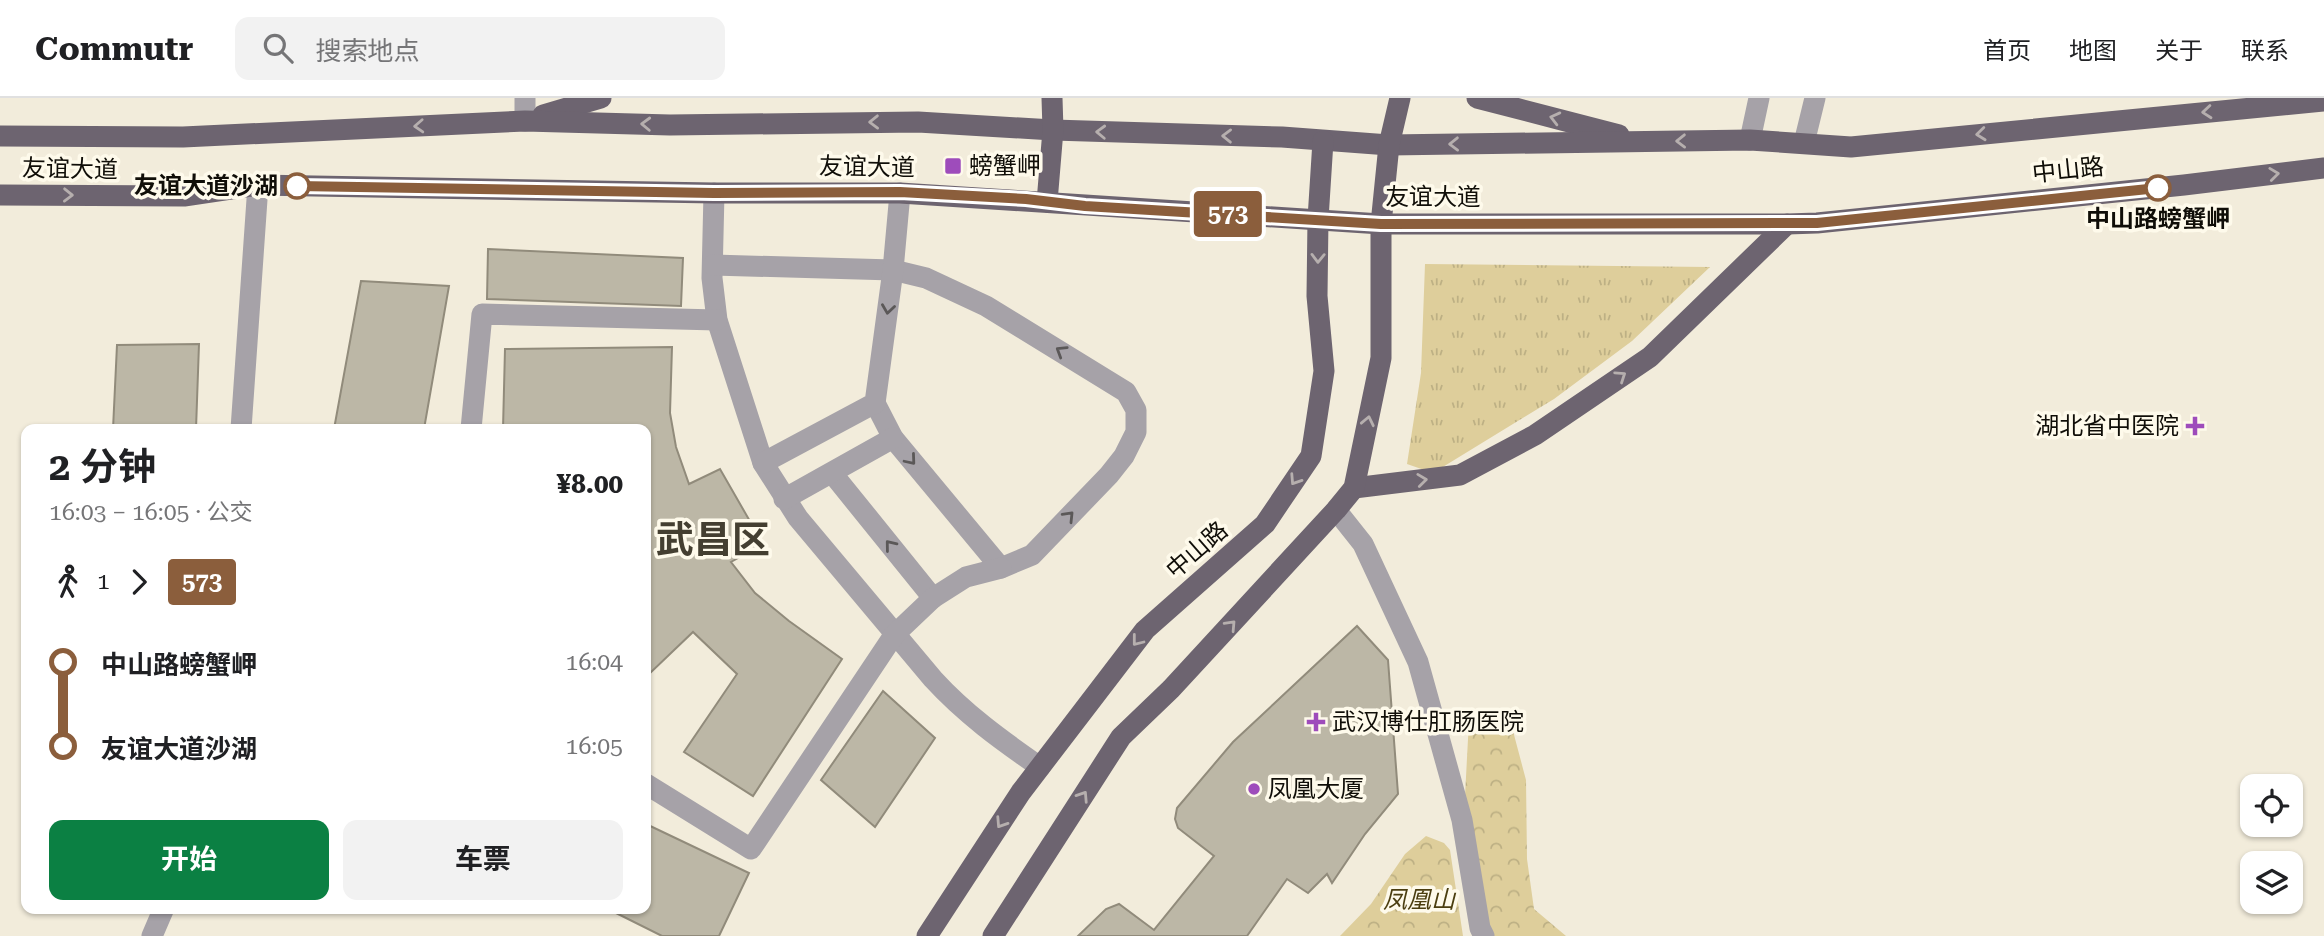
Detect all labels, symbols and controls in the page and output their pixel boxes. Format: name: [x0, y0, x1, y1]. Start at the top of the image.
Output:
search box: [235, 17, 725, 80]
text: Commutr: [35, 29, 193, 68]
icon: search: [259, 29, 297, 67]
text: 搜索地点: [315, 36, 419, 66]
text: 首页: [1983, 37, 2031, 65]
text: 地图: [2069, 37, 2117, 65]
text: 关于: [2155, 37, 2203, 65]
text: 联系: [2241, 37, 2289, 65]
one-way arrow: [2201, 104, 2212, 119]
one-way arrow: [1549, 112, 1561, 126]
one-way arrow: [868, 114, 879, 130]
one-way arrow: [641, 116, 651, 132]
one-way arrow: [413, 118, 424, 133]
one-way arrow: [1095, 124, 1106, 139]
one-way arrow: [1975, 126, 1986, 141]
one-way arrow: [1221, 128, 1232, 144]
one-way arrow: [1676, 133, 1687, 148]
one-way arrow: [1448, 137, 1459, 152]
street label: 友谊大道: [819, 152, 915, 182]
place label: 螃蟹岬: [969, 152, 1041, 180]
street label: 中山路: [2031, 152, 2105, 188]
street label: 友谊大道: [22, 154, 118, 184]
marker: 螃蟹岬: [943, 156, 963, 176]
one-way arrow: [2269, 166, 2280, 181]
place label: 友谊大道沙湖: [134, 172, 278, 200]
marker: 友谊大道沙湖: [284, 173, 310, 199]
marker: 中山路螃蟹岬: [2145, 175, 2171, 201]
street label: 友谊大道: [1385, 183, 1481, 211]
one-way arrow: [63, 188, 74, 203]
line badge: 573: [1188, 191, 1268, 237]
text: 573: [1208, 200, 1248, 228]
place label: 中山路螃蟹岬: [2086, 205, 2230, 233]
one-way arrow: [1310, 253, 1325, 264]
one-way arrow: [880, 303, 895, 315]
one-way arrow: [1056, 346, 1069, 359]
one-way arrow: [1613, 372, 1626, 385]
place label: 湖北省中医院: [2035, 412, 2179, 440]
one-way arrow: [1360, 415, 1375, 427]
marker: 湖北省中医院: [2185, 416, 2205, 436]
text: 2 分钟: [49, 445, 156, 489]
one-way arrow: [903, 452, 916, 464]
text: ¥8.00: [557, 469, 623, 499]
one-way arrow: [1290, 472, 1303, 485]
one-way arrow: [1416, 472, 1428, 487]
text: 16:03 – 16:05 · 公交: [49, 499, 253, 526]
one-way arrow: [1061, 511, 1074, 524]
street label: 中山路: [1161, 516, 1233, 584]
district label: 武昌区: [656, 518, 770, 562]
one-way arrow: [886, 541, 899, 553]
icon: walk: [49, 563, 87, 601]
icon: forward: [120, 563, 158, 601]
text: 1: [97, 568, 110, 595]
text: 573: [182, 568, 222, 596]
one-way arrow: [1222, 620, 1235, 633]
one-way arrow: [1132, 633, 1145, 646]
text: 16:04: [566, 649, 623, 676]
text: 中山路螃蟹岬: [101, 650, 257, 680]
place label: 武汉博仕肛肠医院: [1332, 708, 1524, 736]
marker: 武汉博仕肛肠医院: [1306, 712, 1326, 732]
text: 16:05: [566, 733, 623, 760]
text: 友谊大道沙湖: [101, 734, 257, 764]
map controls: [2240, 774, 2303, 914]
button: locate: [2240, 774, 2303, 837]
place label: 凤凰大厦: [1268, 775, 1364, 803]
marker: 凤凰大厦: [1246, 781, 1262, 797]
one-way arrow: [1074, 791, 1087, 804]
one-way arrow: [996, 816, 1009, 829]
button: 开始: [49, 820, 329, 900]
button: 车票: [343, 820, 623, 900]
button: layers: [2240, 851, 2303, 914]
park label: 凤凰山: [1383, 886, 1457, 914]

